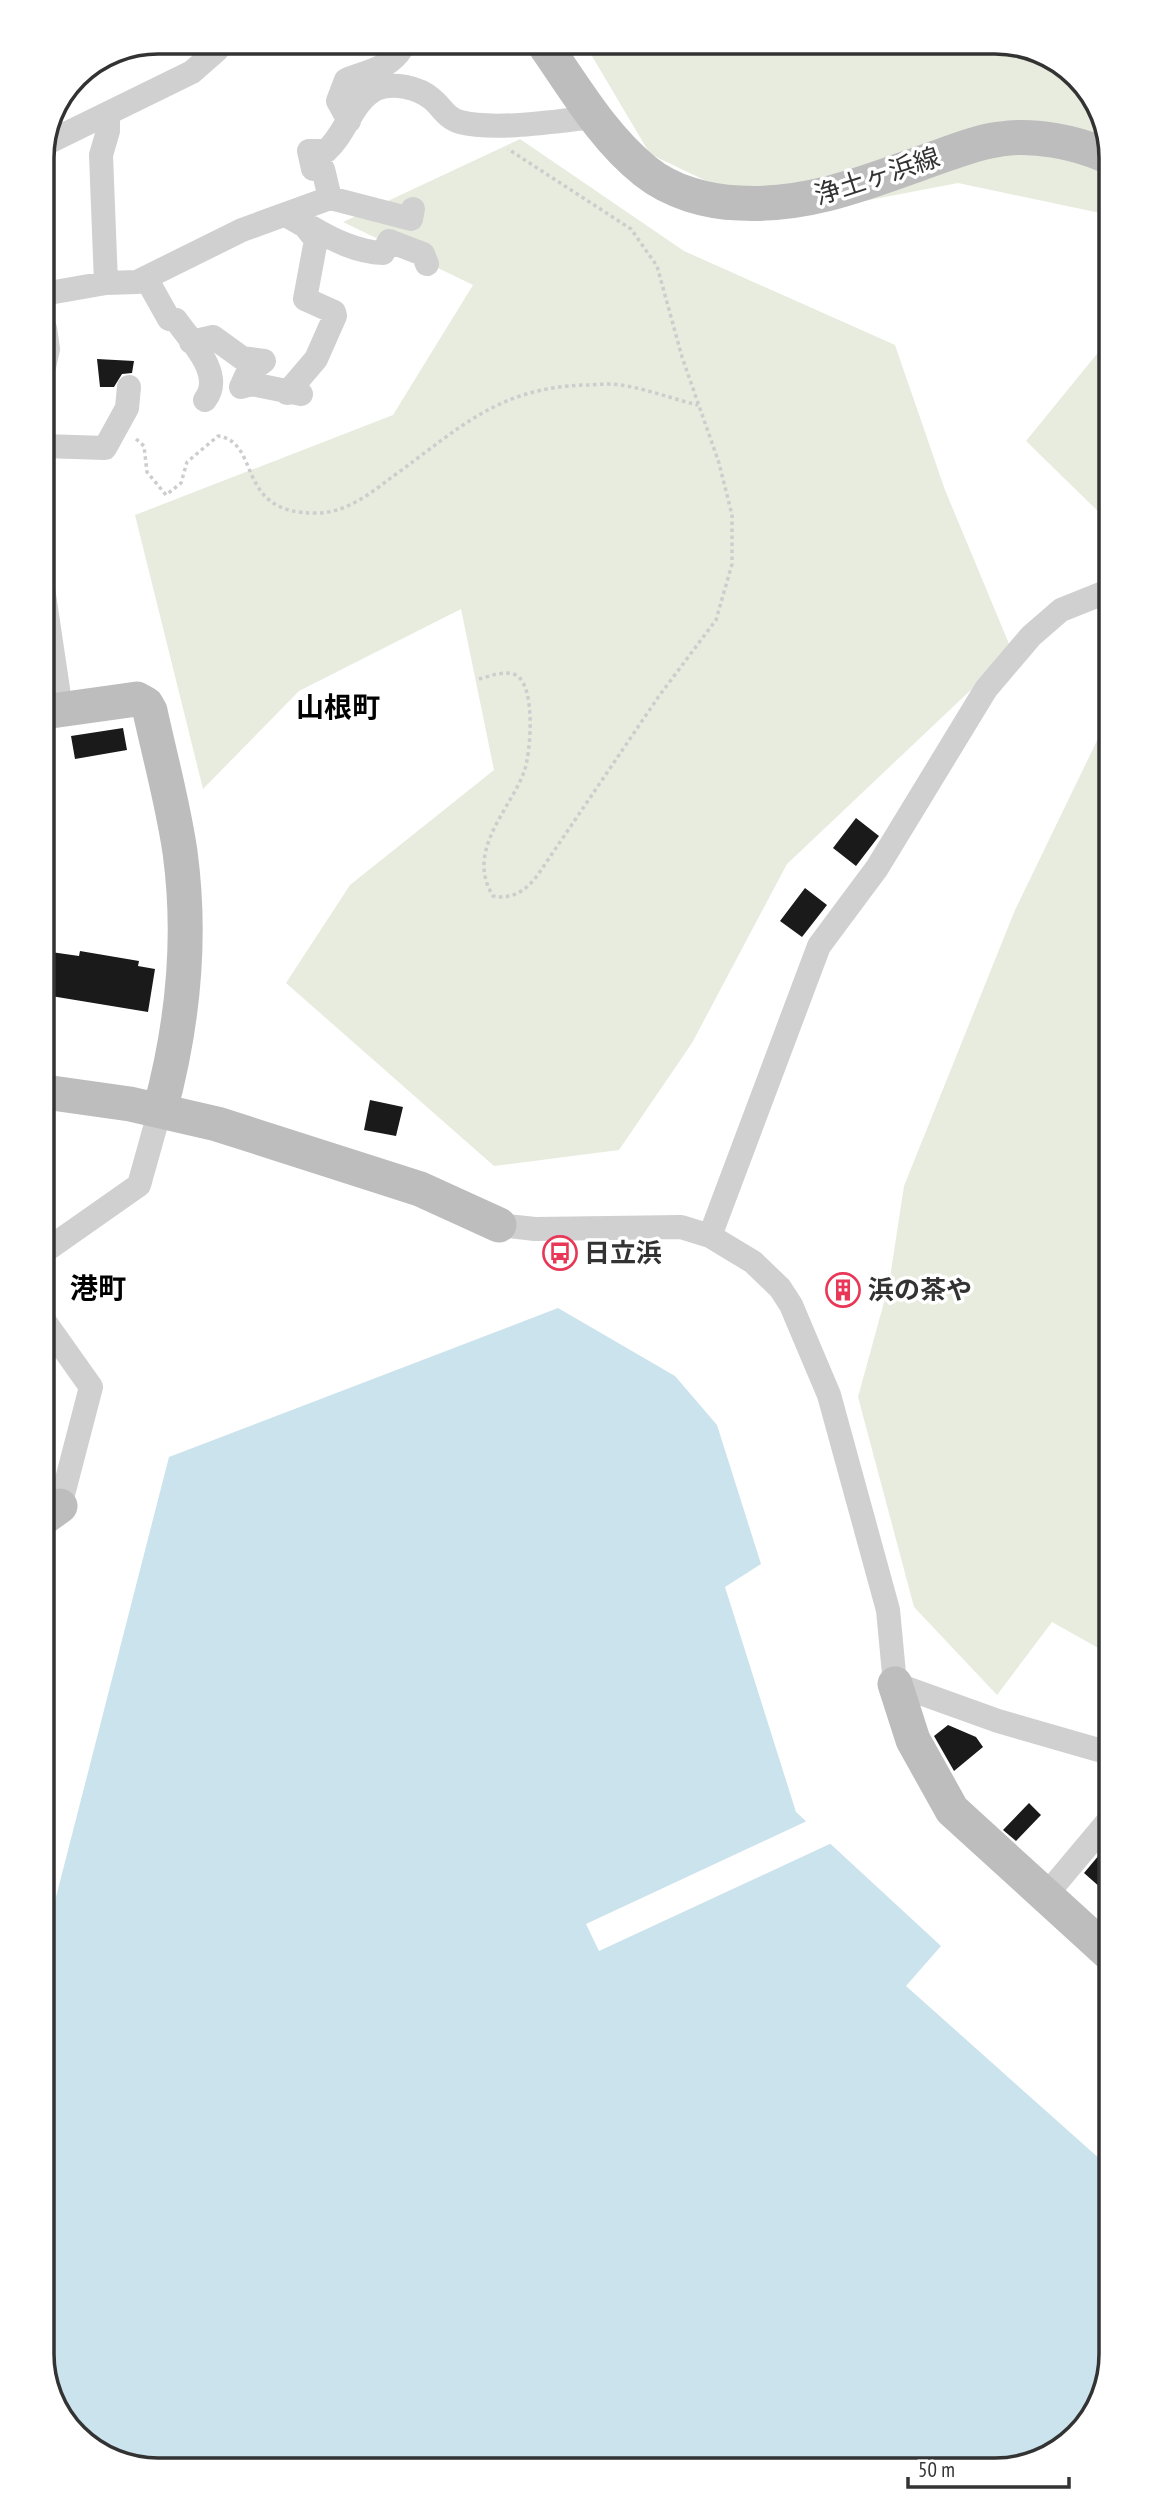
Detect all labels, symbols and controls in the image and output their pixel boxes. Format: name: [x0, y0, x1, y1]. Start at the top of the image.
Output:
street label: 浄土ヶ浜線: [810, 140, 944, 211]
district label: 山根町: [296, 688, 380, 725]
bus stop icon: 日立浜: [541, 1234, 579, 1272]
place label: 日立浜: [584, 1236, 662, 1269]
district label: 港町: [70, 1269, 126, 1306]
building icon: 浜の茶や: [824, 1271, 862, 1309]
place label: 浜の茶や: [868, 1273, 972, 1306]
scale bar: [908, 2446, 1069, 2490]
text: 50 m: [918, 2456, 955, 2483]

